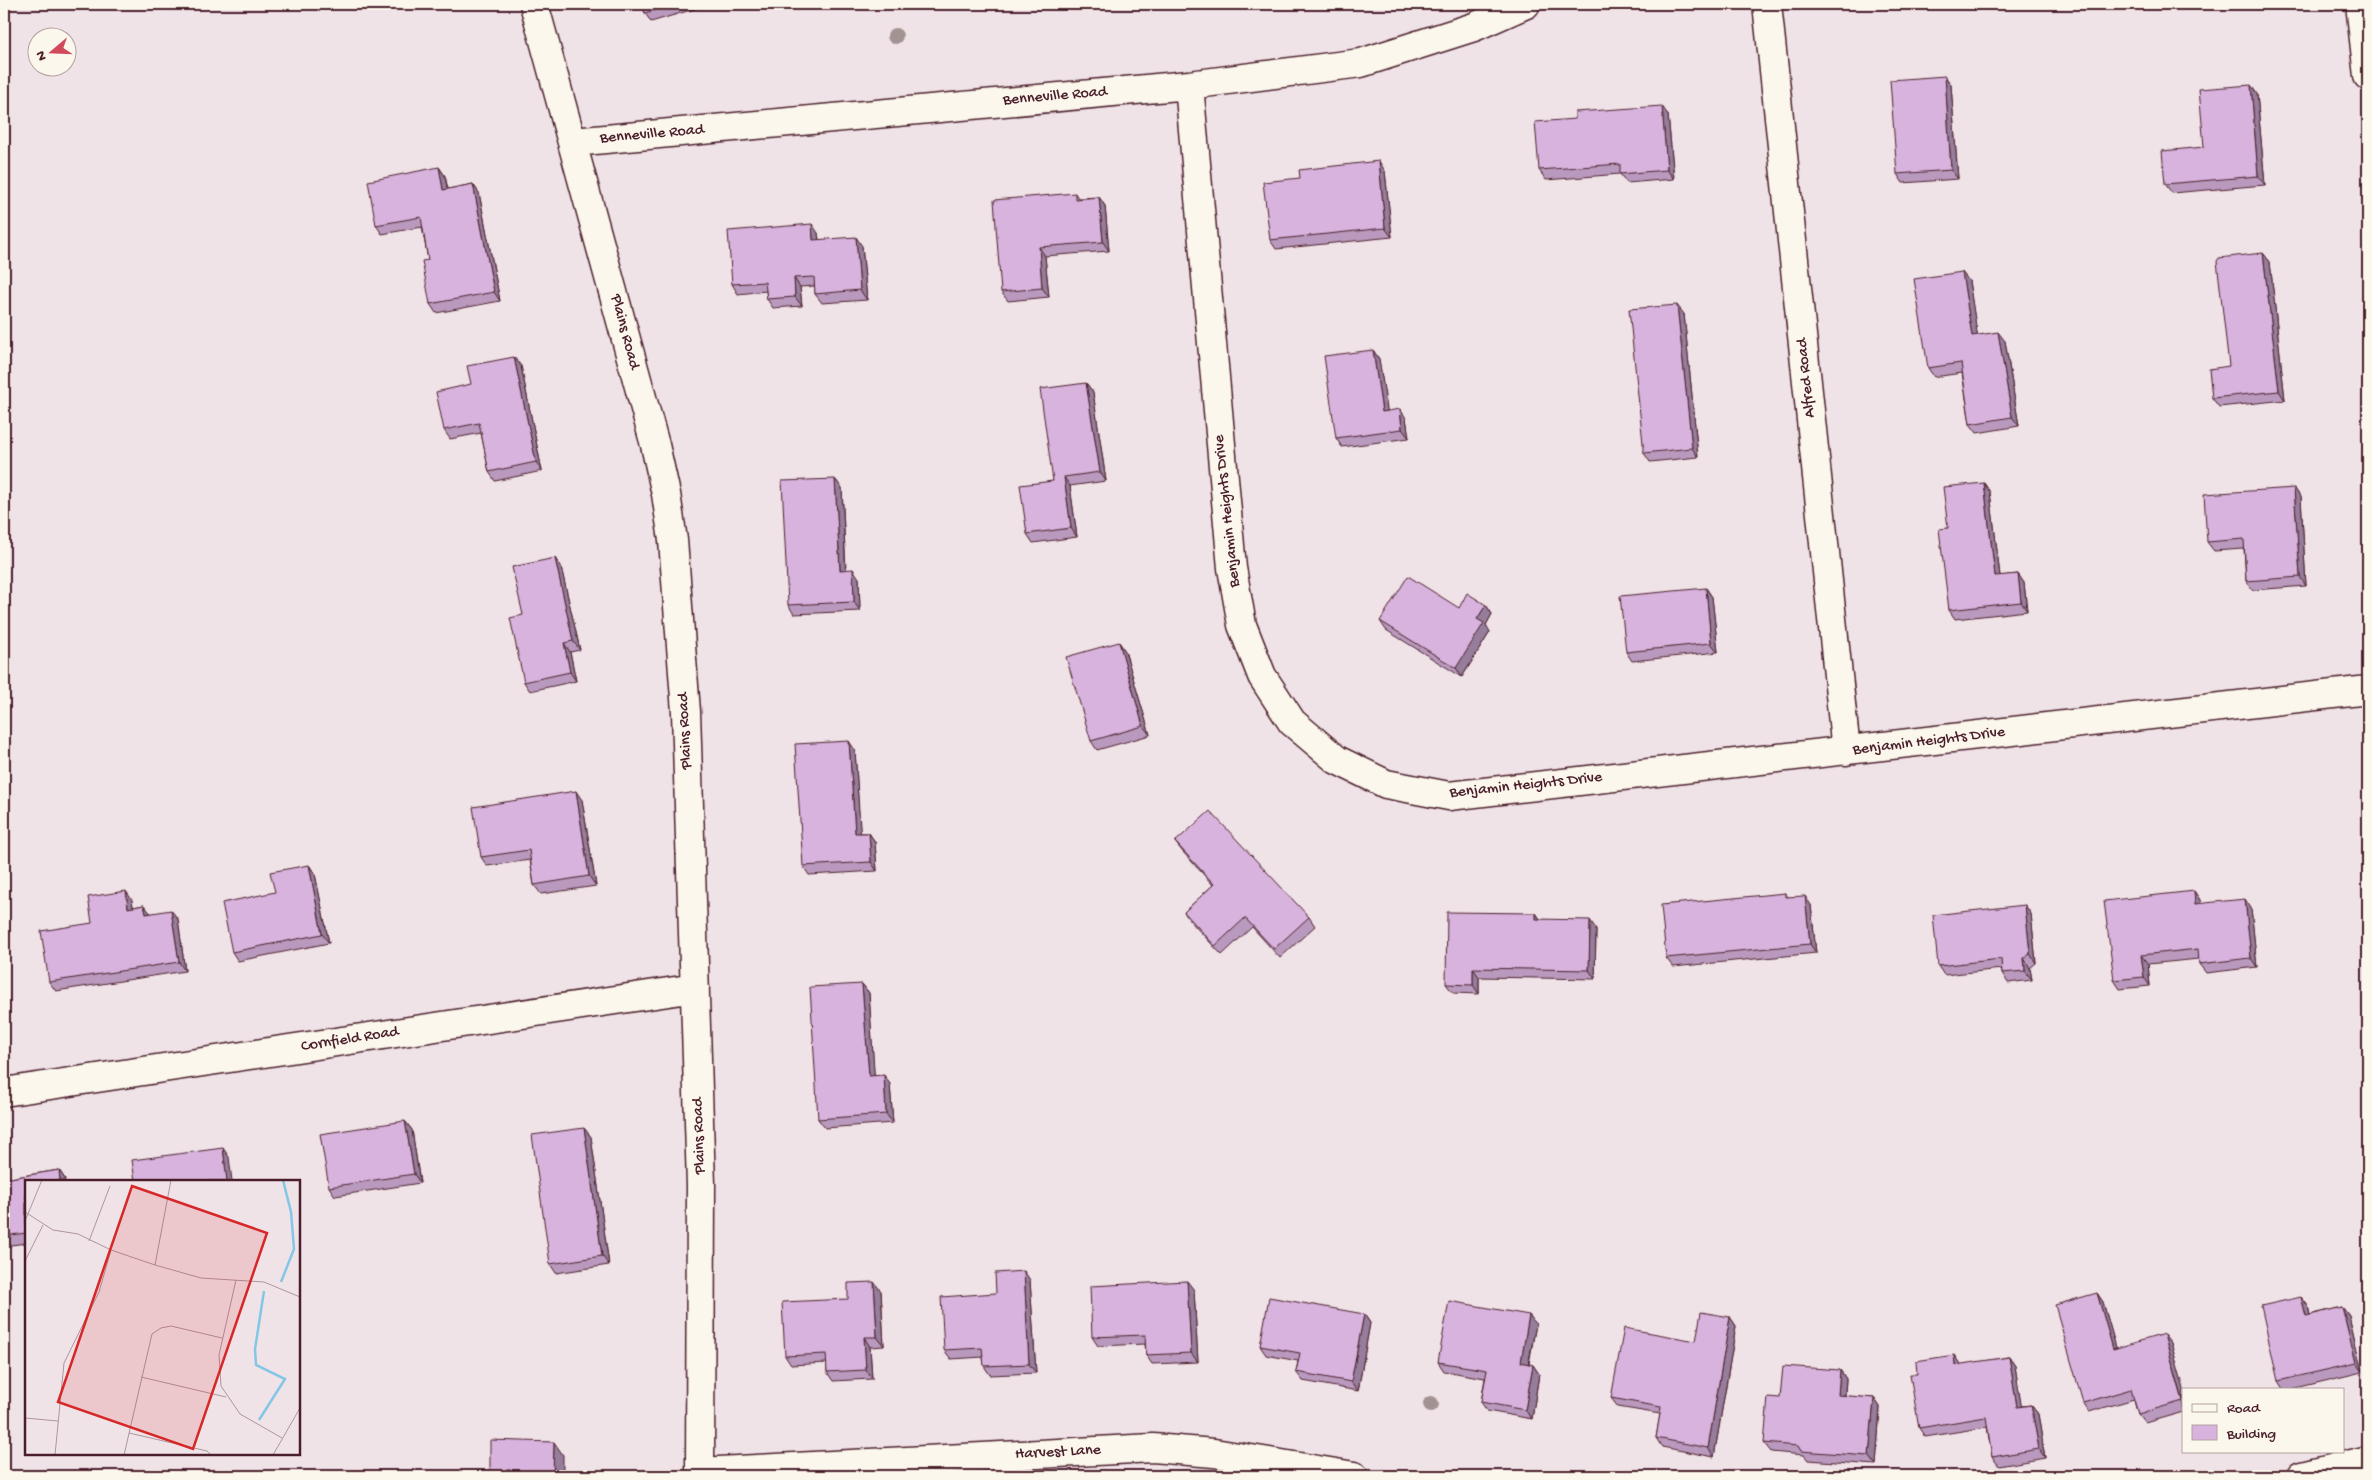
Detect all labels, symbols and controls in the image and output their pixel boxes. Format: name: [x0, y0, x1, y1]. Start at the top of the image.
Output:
north arrow: [28, 28, 78, 78]
text: N: [33, 48, 52, 63]
street label: Benneville Road: [1001, 83, 1109, 111]
street label: Benneville Road: [598, 121, 706, 149]
street label: Plains Road: [605, 291, 644, 373]
street label: Alfred Road: [1793, 336, 1821, 419]
street label: Benjamin Heights Drive: [1210, 433, 1246, 589]
street label: Plains Road: [674, 690, 698, 771]
street label: Benjamin Heights Drive: [1851, 723, 2007, 761]
street label: Benjamin Heights Drive: [1448, 768, 1604, 804]
street label: Cornfield Road: [300, 1023, 402, 1057]
street label: Plains Road: [689, 1096, 711, 1176]
inset map: [25, 1180, 300, 1455]
legend: [2182, 1388, 2344, 1452]
text: Road: [2227, 1400, 2261, 1418]
text: Building: [2226, 1426, 2276, 1444]
street label: Harvest Lane: [1015, 1441, 1102, 1465]

